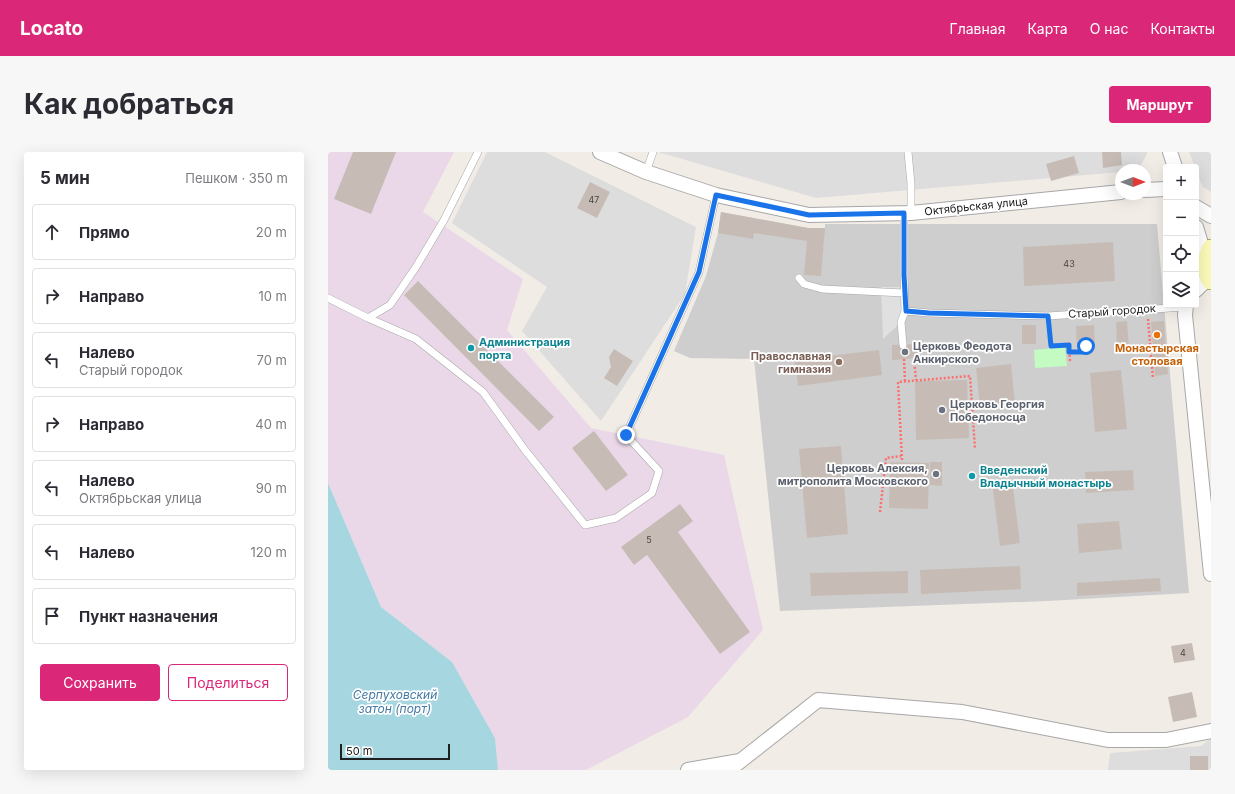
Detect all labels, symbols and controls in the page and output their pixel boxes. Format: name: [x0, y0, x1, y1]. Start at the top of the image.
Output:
text: Locato: [20, 17, 83, 40]
text: Главная: [950, 20, 1005, 37]
text: Карта: [1027, 20, 1068, 37]
text: О нас: [1090, 20, 1128, 37]
text: Контакты: [1150, 20, 1215, 37]
button: Маршрут: [1109, 86, 1211, 123]
text: Как добраться: [24, 87, 234, 121]
north arrow: [1115, 164, 1151, 200]
map controls: [1163, 164, 1199, 308]
button: +: [1163, 164, 1199, 200]
text: 5 мин: [40, 168, 90, 188]
text: Пешком · 350 m: [185, 170, 288, 186]
house number: 47: [589, 194, 599, 205]
street label: Октябрьская улица: [924, 194, 1028, 218]
button: −: [1163, 200, 1199, 236]
icon: ahead: [41, 221, 63, 243]
text: Прямо: [79, 223, 130, 242]
text: 20 m: [256, 224, 287, 240]
button: locate: [1163, 236, 1199, 272]
house number: 43: [1063, 258, 1075, 269]
button: layers: [1163, 272, 1199, 308]
icon: right: [41, 285, 63, 307]
text: Направо: [79, 287, 144, 306]
text: 10 m: [258, 288, 287, 304]
street label: Старый городок: [1068, 301, 1156, 321]
marker: Монастырская столовая: [1152, 330, 1162, 340]
place label: Администрация порта: [479, 335, 570, 362]
route start: [1077, 337, 1095, 355]
place label: Церковь Феодота Анкирского: [913, 339, 1012, 366]
place label: Монастырская столовая: [1115, 341, 1199, 368]
text: Налево: [79, 343, 135, 362]
marker: Администрация порта: [466, 343, 476, 353]
marker: Церковь Феодота Анкирского: [900, 347, 910, 357]
icon: left: [41, 349, 63, 371]
place label: Православная гимназия: [751, 349, 831, 376]
text: 70 m: [257, 352, 287, 368]
marker: Православная гимназия: [834, 357, 844, 367]
text: Старый городок: [79, 362, 183, 378]
place label: Церковь Георгия Победоносца: [950, 397, 1044, 424]
marker: Церковь Георгия Победоносца: [937, 405, 947, 415]
icon: right: [41, 413, 63, 435]
text: Направо: [79, 415, 144, 434]
text: 40 m: [255, 416, 287, 432]
route end: [617, 426, 635, 444]
place label: Церковь Алексия, митрополита Московского: [778, 461, 928, 488]
place label: Введенский Владычный монастырь: [980, 463, 1112, 490]
marker: Церковь Алексия, митрополита Московского: [931, 469, 941, 479]
text: Налево: [79, 471, 135, 490]
marker: Введенский Владычный монастырь: [967, 471, 977, 481]
icon: left: [41, 477, 63, 499]
text: 90 m: [256, 480, 287, 496]
text: Октябрьская улица: [79, 490, 202, 506]
house number: 5: [646, 534, 652, 545]
icon: left: [41, 541, 63, 563]
text: Налево: [79, 543, 135, 562]
text: 120 m: [251, 544, 287, 560]
icon: arrive: [41, 605, 63, 627]
text: Пункт назначения: [79, 607, 218, 626]
house number: 4: [1180, 647, 1186, 658]
button: Сохранить: [40, 664, 160, 701]
button: Поделиться: [168, 664, 288, 701]
water label: Серпуховский затон (порт): [353, 687, 437, 716]
scale bar: [340, 742, 450, 761]
text: 50 m: [346, 744, 372, 758]

